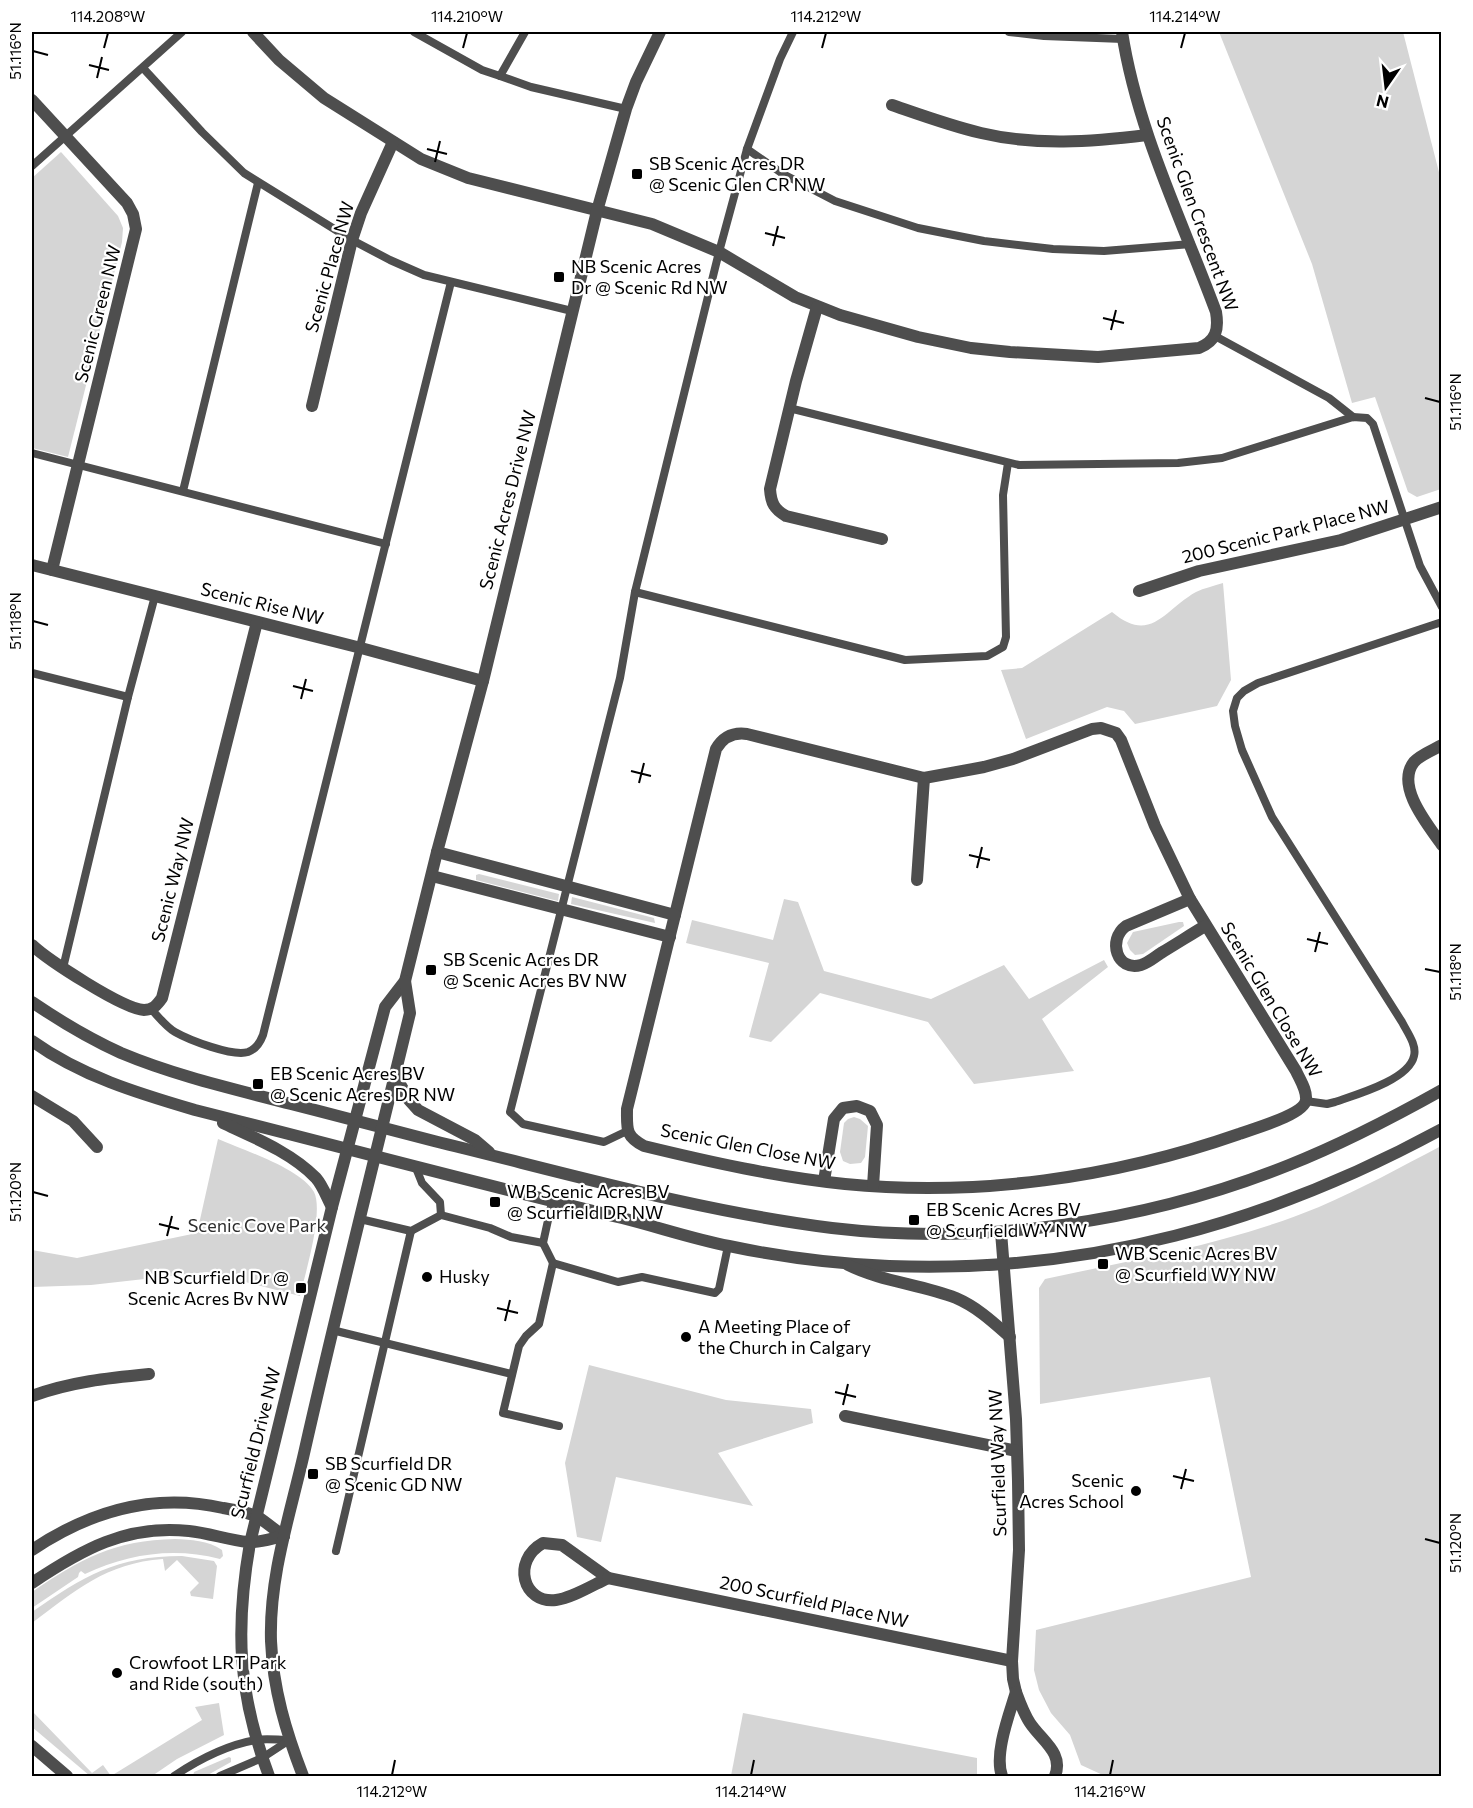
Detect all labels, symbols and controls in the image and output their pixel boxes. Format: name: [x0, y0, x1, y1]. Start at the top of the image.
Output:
text: 114.208°W: [71, 7, 145, 25]
text: 114.210°W: [431, 7, 503, 25]
text: 114.212°W: [791, 7, 861, 25]
text: 114.214°W: [1149, 7, 1221, 25]
text: 51.116°N: [6, 22, 24, 80]
north arrow: [1356, 57, 1416, 117]
text: N: [1374, 91, 1390, 113]
street label: Scenic Glen Crescent NW: [1152, 113, 1243, 314]
place label: SB Scenic Acres DR @ Scenic Glen CR NW: [649, 152, 825, 195]
marker: SB Scenic Acres DR @ Scenic Glen CR NW: [630, 167, 644, 181]
street label: Scenic Place NW: [300, 199, 358, 335]
street label: Scenic Green NW: [69, 243, 125, 385]
place label: NB Scenic Acres Dr @ Scenic Rd NW: [571, 255, 728, 298]
marker: NB Scenic Acres Dr @ Scenic Rd NW: [552, 270, 566, 284]
text: 51.116°N: [1446, 373, 1464, 431]
street label: Scenic Acres Drive NW: [474, 408, 540, 592]
street label: 200 Scenic Park Place NW: [1180, 495, 1392, 568]
street label: Scenic Rise NW: [198, 577, 326, 629]
text: 51.118°N: [6, 592, 24, 650]
street label: Scenic Way NW: [146, 815, 198, 944]
street label: Scenic Glen Close NW: [1217, 918, 1327, 1081]
text: 51.118°N: [1446, 943, 1464, 1001]
place label: SB Scenic Acres DR @ Scenic Acres BV NW: [443, 948, 627, 991]
marker: SB Scenic Acres DR @ Scenic Acres BV NW: [424, 963, 438, 977]
place label: EB Scenic Acres BV @ Scenic Acres DR NW: [270, 1062, 455, 1105]
marker: EB Scenic Acres BV @ Scenic Acres DR NW: [251, 1077, 265, 1091]
street label: Scenic Glen Close NW: [659, 1118, 838, 1174]
text: 51.120°N: [6, 1162, 24, 1222]
place label: WB Scenic Acres BV @ Scurfield DR NW: [507, 1180, 670, 1223]
marker: WB Scenic Acres BV @ Scurfield DR NW: [488, 1195, 502, 1209]
place label: EB Scenic Acres BV @ Scurfield WY NW: [926, 1198, 1087, 1241]
marker: EB Scenic Acres BV @ Scurfield WY NW: [907, 1213, 921, 1227]
park label: Scenic Cove Park: [188, 1214, 326, 1236]
place label: WB Scenic Acres BV @ Scurfield WY NW: [1115, 1242, 1278, 1285]
marker: WB Scenic Acres BV @ Scurfield WY NW: [1096, 1257, 1110, 1271]
place label: Husky: [439, 1265, 490, 1287]
place label: NB Scurfield Dr @ Scenic Acres Bv NW: [128, 1266, 289, 1309]
marker: Husky: [420, 1270, 434, 1284]
marker: NB Scurfield Dr @ Scenic Acres Bv NW: [294, 1281, 308, 1295]
place label: A Meeting Place of the Church in Calgary: [698, 1315, 871, 1358]
marker: A Meeting Place of the Church in Calgary: [679, 1330, 693, 1344]
street label: Scurfield Drive NW: [226, 1365, 284, 1521]
street label: Scurfield Way NW: [983, 1389, 1011, 1537]
place label: SB Scurfield DR @ Scenic GD NW: [325, 1452, 462, 1495]
marker: SB Scurfield DR @ Scenic GD NW: [306, 1467, 320, 1481]
place label: Scenic Acres School: [1019, 1469, 1124, 1512]
marker: Scenic Acres School: [1129, 1484, 1143, 1498]
text: 51.120°N: [1446, 1513, 1464, 1573]
street label: 200 Scurfield Place NW: [718, 1570, 911, 1632]
place label: Crowfoot LRT Park and Ride (south): [129, 1651, 287, 1694]
marker: Crowfoot LRT Park and Ride (south): [110, 1666, 124, 1680]
text: 114.212°W: [357, 1782, 427, 1800]
text: 114.214°W: [715, 1782, 787, 1800]
text: 114.216°W: [1074, 1782, 1146, 1800]

